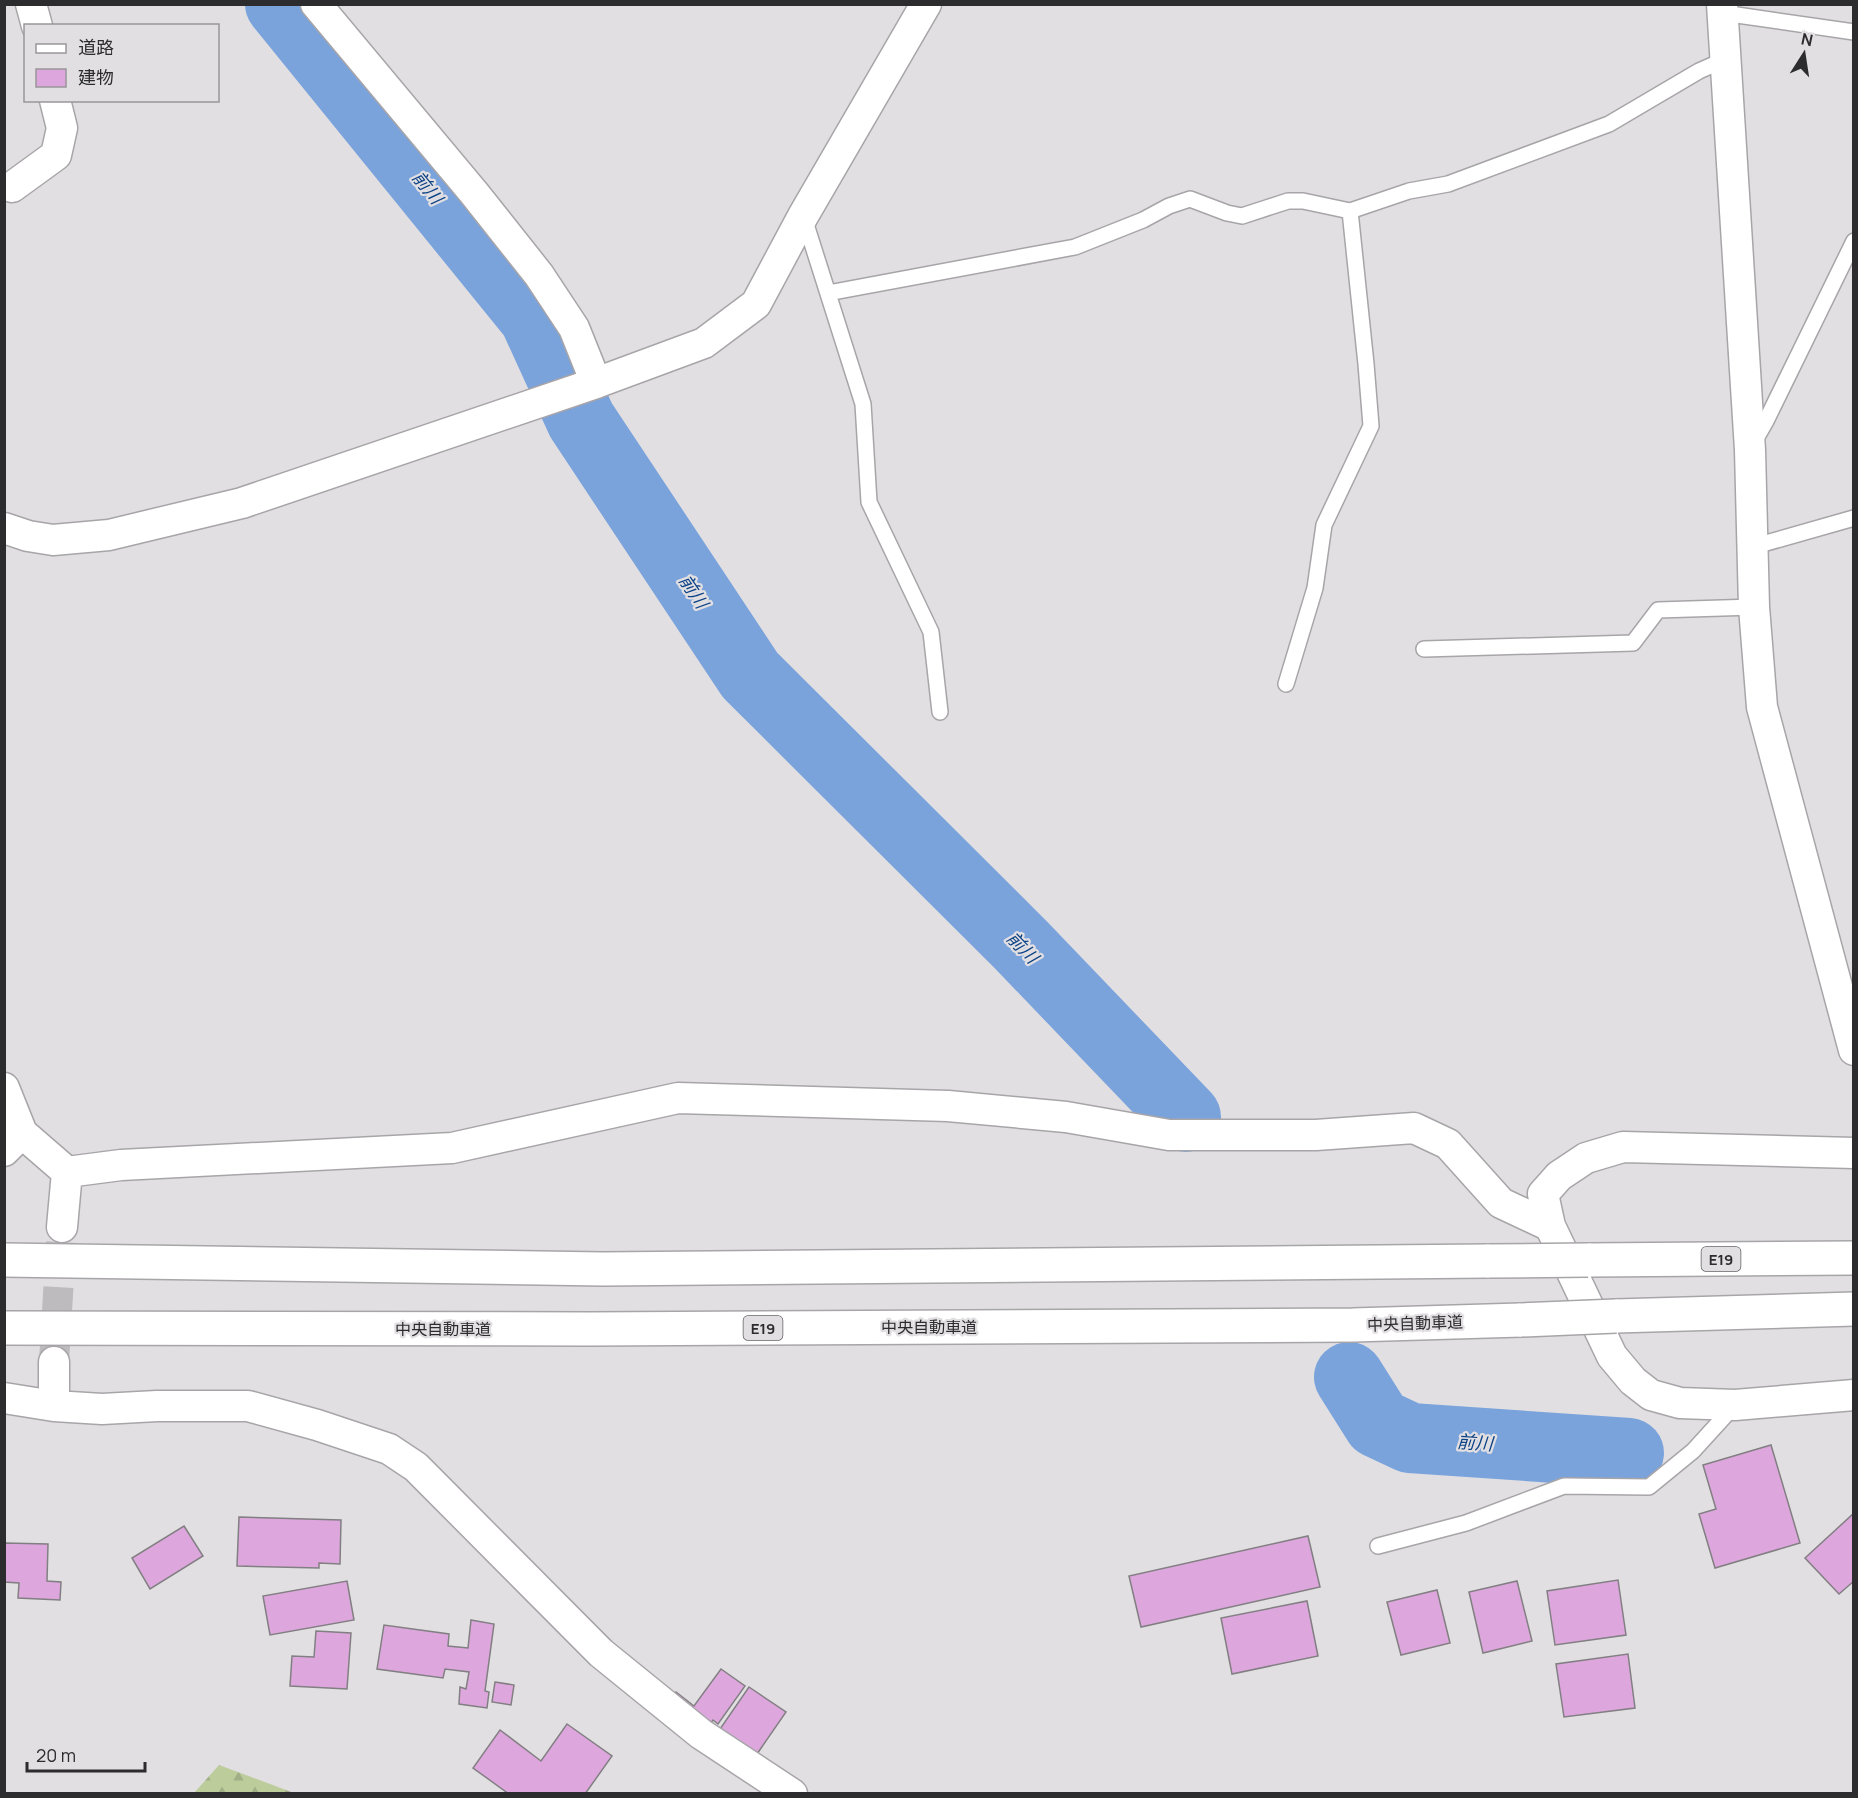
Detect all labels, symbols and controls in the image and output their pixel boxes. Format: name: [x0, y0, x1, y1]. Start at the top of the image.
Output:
legend: [24, 24, 219, 102]
north arrow: [1774, 24, 1834, 84]
text: N: [1799, 27, 1815, 51]
text: 道路: [78, 35, 114, 59]
text: 建物: [78, 65, 114, 89]
water label: 前川: [407, 165, 450, 210]
water label: 前川: [674, 569, 715, 614]
water label: 前川: [1002, 926, 1046, 970]
road number: E19: [1702, 1247, 1740, 1271]
street label: 中央自動車道: [1367, 1310, 1463, 1336]
road number: E19: [744, 1316, 783, 1340]
street label: 中央自動車道: [881, 1316, 977, 1338]
street label: 中央自動車道: [395, 1318, 491, 1340]
water label: 前川: [1456, 1429, 1496, 1455]
scale bar: [27, 1735, 146, 1773]
text: 20 m: [36, 1743, 76, 1767]

